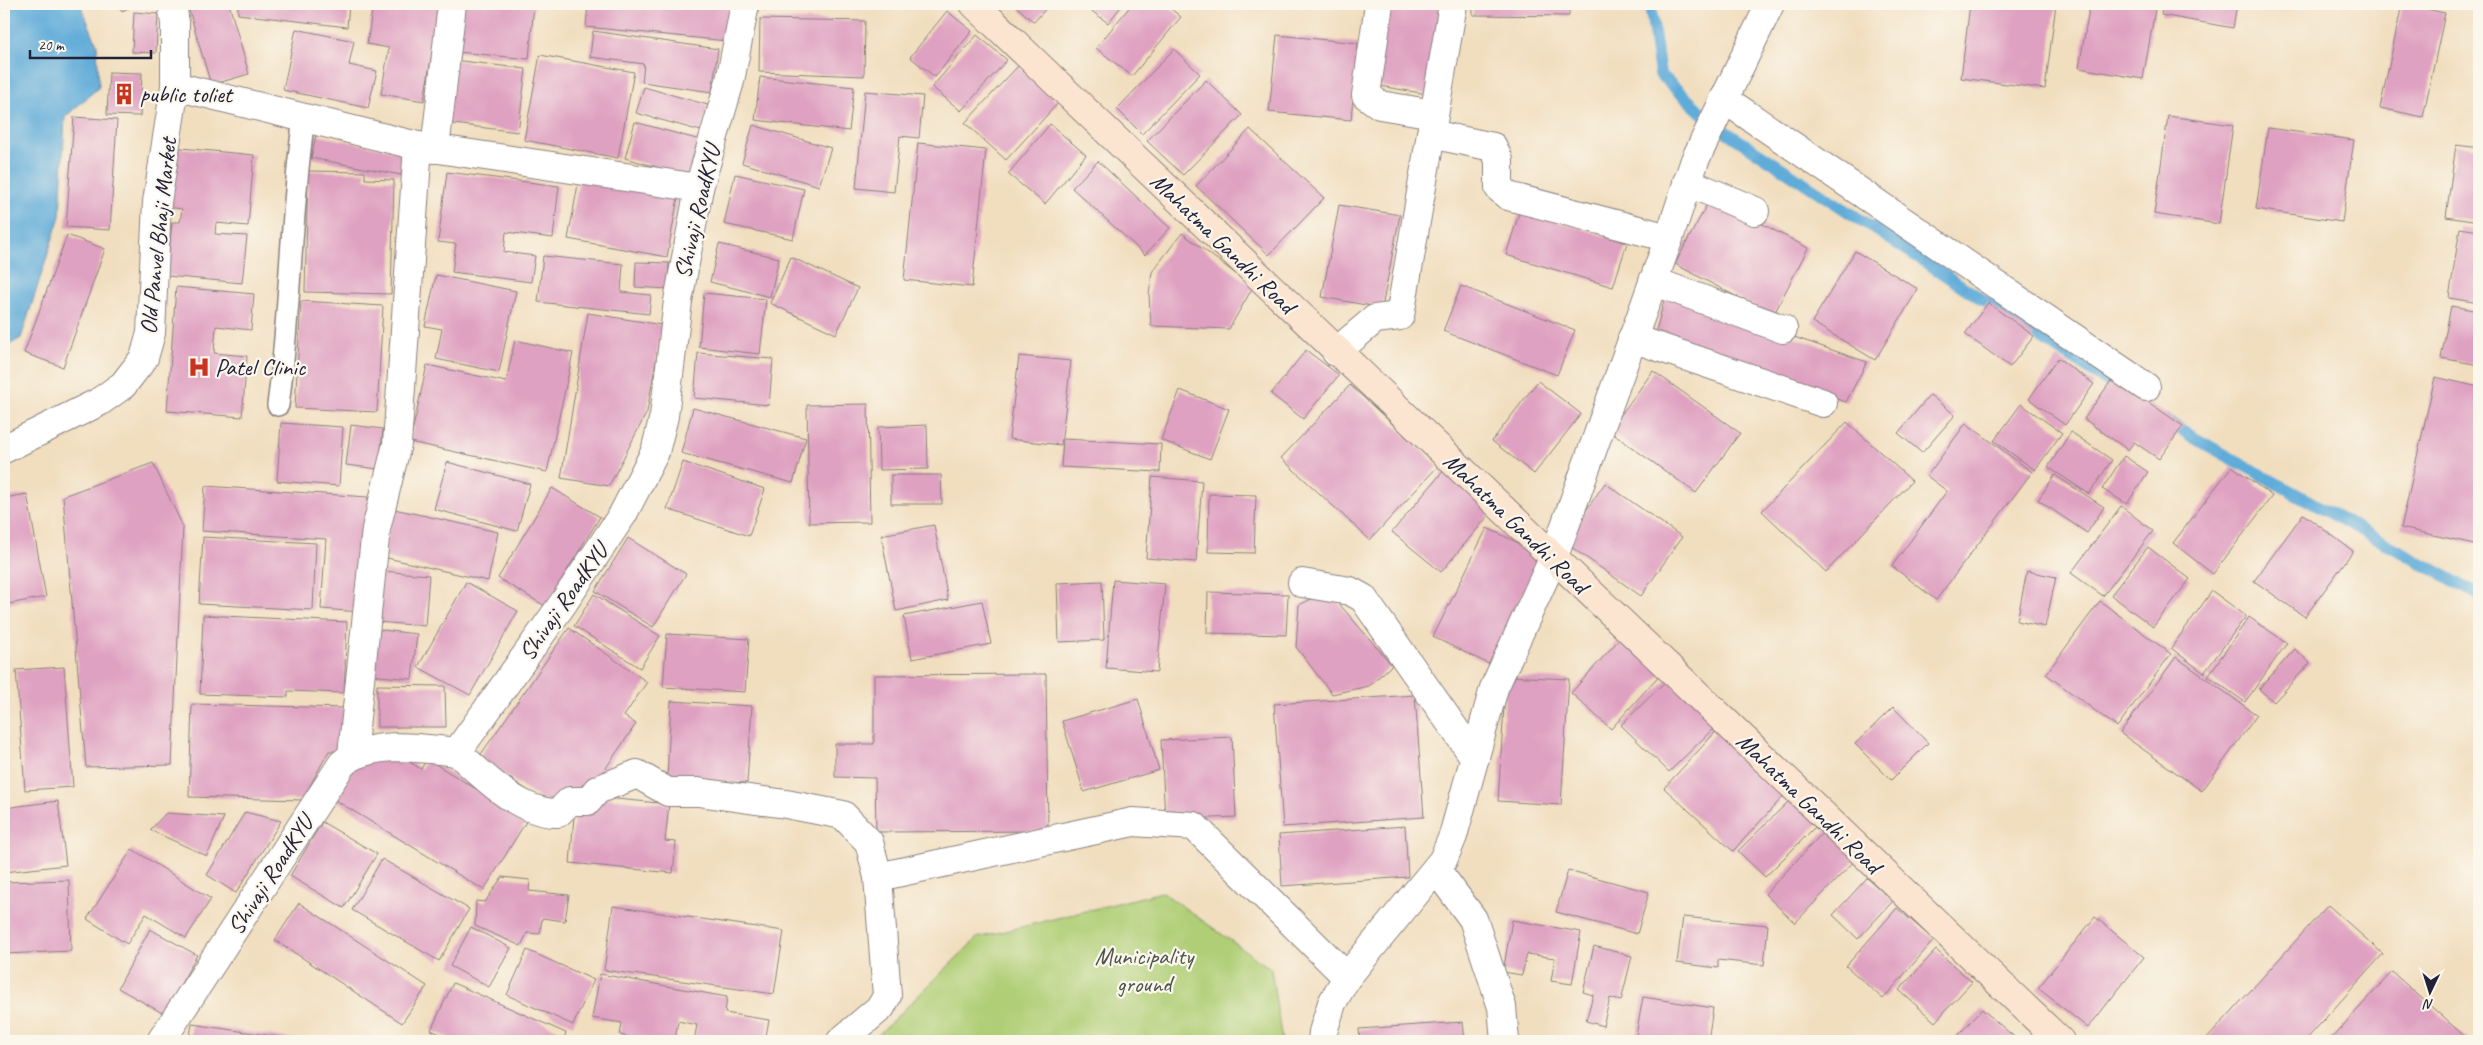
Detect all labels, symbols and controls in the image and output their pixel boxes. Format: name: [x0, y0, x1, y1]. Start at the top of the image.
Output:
scale bar: [30, 28, 151, 60]
text: 20 m: [38, 36, 65, 55]
place label: public toliet: [140, 79, 234, 109]
building icon: public toliet: [111, 81, 137, 107]
street label: Old Panvel Bhaji Market: [133, 134, 183, 336]
street label: Shivaji RoadKYU: [667, 138, 728, 281]
street label: Mahatma Gandhi Road: [1144, 166, 1304, 322]
place label: Patel Clinic: [215, 352, 307, 382]
hospital icon: Patel Clinic: [186, 354, 212, 380]
street label: Mahatma Gandhi Road: [1437, 446, 1597, 602]
street label: Shivaji RoadKYU: [512, 534, 617, 666]
street label: Mahatma Gandhi Road: [1730, 726, 1890, 882]
street label: Shivaji RoadKYU: [221, 806, 322, 940]
park label: Municipality ground: [1095, 941, 1195, 999]
north arrow: [2406, 968, 2456, 1018]
text: N: [2422, 996, 2434, 1013]

